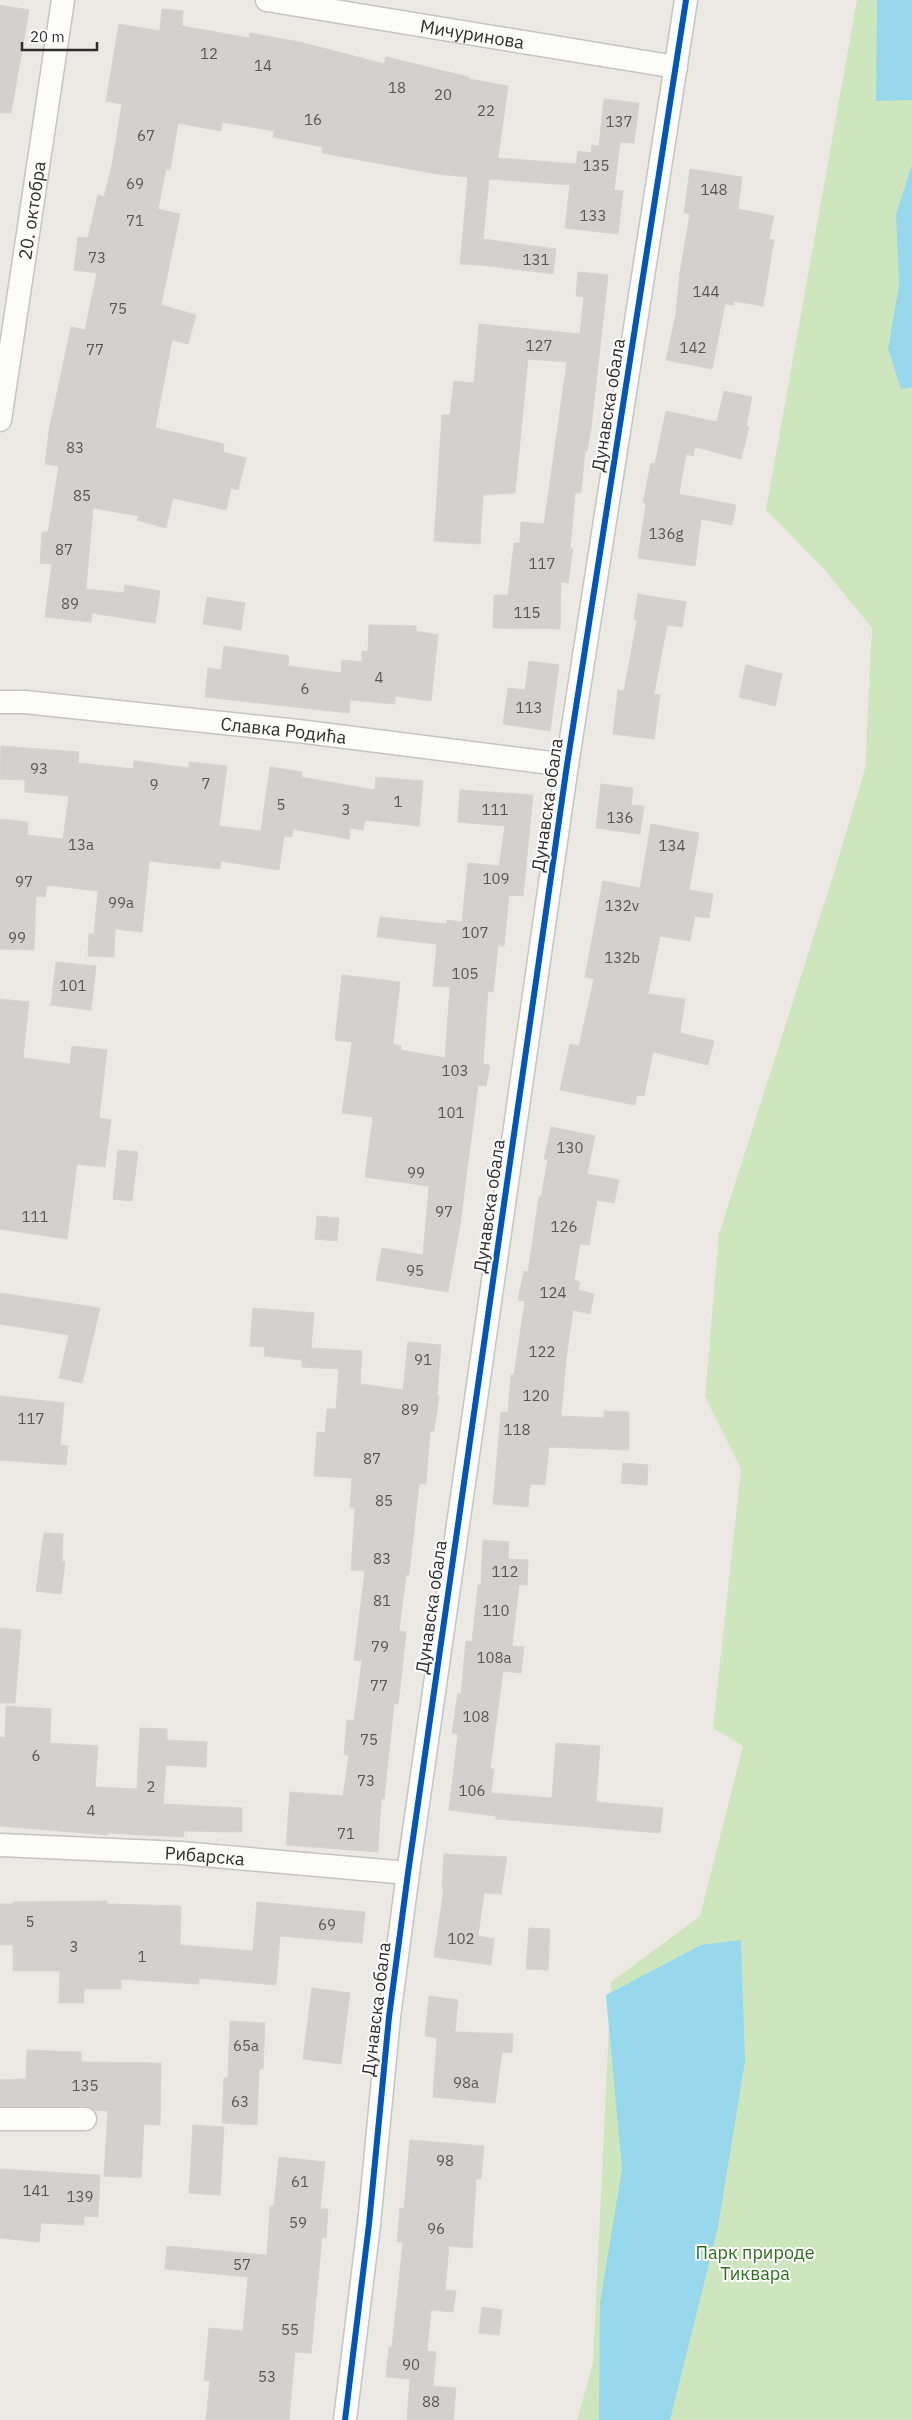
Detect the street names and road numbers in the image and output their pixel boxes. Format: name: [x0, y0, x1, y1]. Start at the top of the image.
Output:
street label: Мичуринова: [418, 14, 526, 54]
street label: 20. октобра: [13, 159, 50, 261]
street label: Дунавска обала: [586, 336, 630, 473]
street label: Славка Родића: [219, 711, 348, 749]
street label: Дунавска обала: [526, 736, 568, 873]
street label: Дунавска обала: [468, 1137, 510, 1274]
street label: Дунавска обала: [410, 1538, 452, 1675]
street label: Рибарска: [164, 1841, 246, 1870]
street label: Дунавска обала: [356, 1940, 396, 2077]

